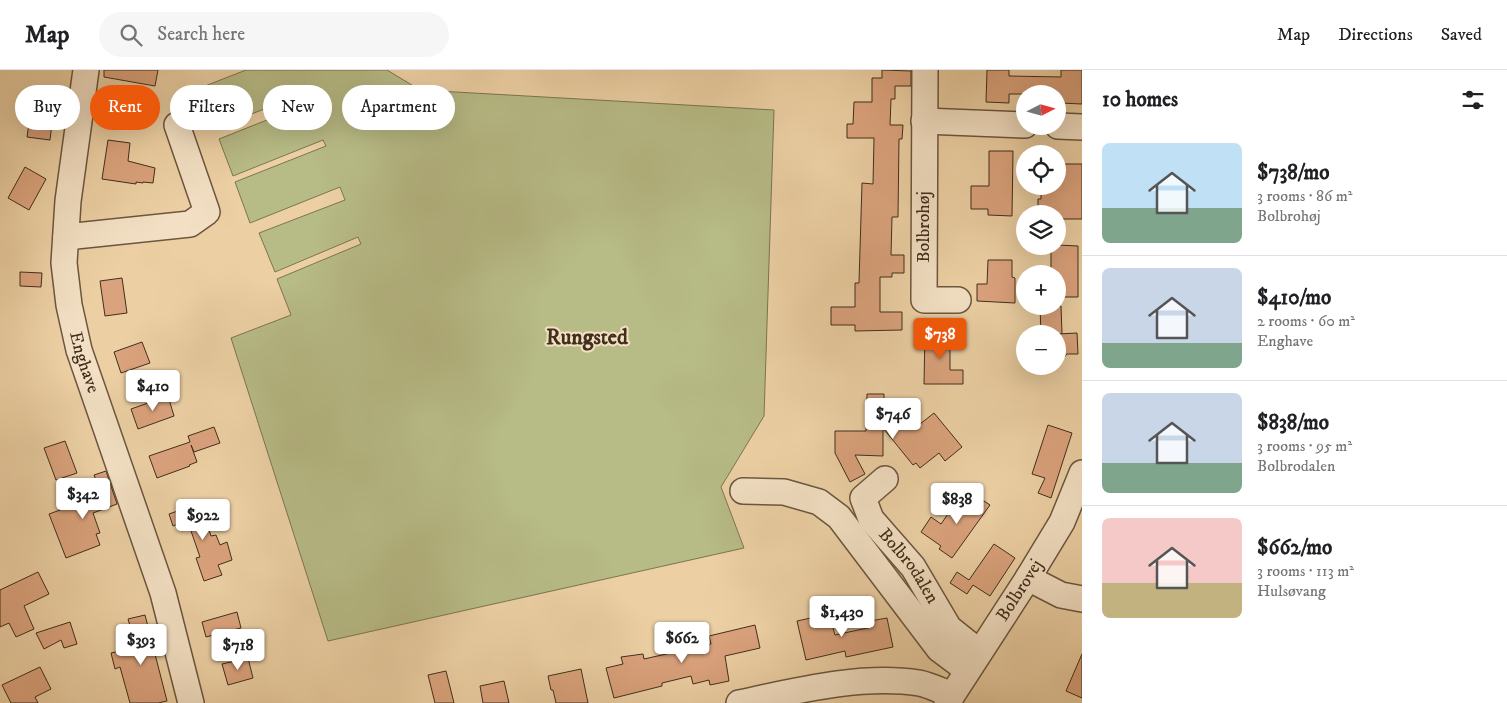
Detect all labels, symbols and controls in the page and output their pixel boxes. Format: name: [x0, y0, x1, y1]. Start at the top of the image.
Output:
search box: [99, 12, 449, 57]
text: Map: [25, 20, 69, 50]
icon: search: [117, 21, 145, 49]
text: Search here: [157, 23, 245, 46]
text: Map: [1277, 24, 1310, 46]
text: Directions: [1338, 24, 1413, 46]
text: Saved: [1441, 24, 1482, 46]
chip: Buy: [15, 85, 80, 130]
chip: Rent: [90, 85, 160, 130]
chip: Filters: [170, 85, 253, 130]
chip: New: [263, 85, 332, 130]
chip: Apartment: [342, 85, 455, 130]
north arrow: [1016, 85, 1066, 135]
map controls: [1016, 85, 1066, 375]
icon: filters: [1459, 86, 1487, 114]
text: 10 homes: [1102, 87, 1178, 113]
button: locate: [1016, 145, 1066, 195]
text: $738/mo: [1257, 160, 1330, 186]
icon: home: [1142, 163, 1202, 223]
text: 3 rooms · 86 m²: [1257, 186, 1352, 206]
street label: Bolbrohøj: [913, 191, 935, 263]
button: layers: [1016, 205, 1066, 255]
text: Bolbrohøj: [1257, 206, 1321, 226]
button: +: [1016, 265, 1066, 315]
text: $410/mo: [1257, 285, 1331, 311]
icon: home: [1142, 288, 1202, 348]
text: 2 rooms · 60 m²: [1257, 311, 1355, 331]
pin: $738: [910, 318, 970, 360]
district label: Rungsted: [546, 324, 629, 351]
text: $738: [924, 324, 956, 344]
button: −: [1016, 325, 1066, 375]
street label: Enghave: [64, 330, 104, 396]
text: Enghave: [1257, 331, 1313, 351]
pin: $410: [123, 370, 183, 412]
text: $410: [137, 376, 169, 396]
pin: $746: [863, 398, 923, 440]
text: $746: [876, 404, 910, 424]
text: $838/mo: [1257, 410, 1329, 436]
icon: home: [1142, 413, 1202, 473]
text: 3 rooms · 95 m²: [1257, 436, 1352, 456]
text: Bolbrodalen: [1257, 456, 1335, 476]
pin: $342: [53, 478, 113, 520]
pin: $838: [927, 482, 987, 525]
text: $342: [67, 484, 99, 504]
text: $838: [942, 489, 972, 509]
pin: $922: [173, 498, 233, 541]
text: $922: [187, 505, 219, 525]
street label: Bolbrodalen: [873, 524, 943, 608]
text: $662/mo: [1257, 535, 1332, 561]
icon: home: [1142, 538, 1202, 598]
street label: Bolbrovej: [992, 556, 1048, 625]
text: 3 rooms · 113 m²: [1257, 561, 1354, 581]
text: Hulsøvang: [1257, 581, 1326, 601]
pin: $1,430: [801, 596, 883, 638]
text: $1,430: [820, 602, 864, 622]
pin: $662: [652, 622, 712, 664]
pin: $393: [111, 624, 171, 666]
pin: $718: [208, 628, 268, 671]
text: $662: [665, 628, 699, 648]
text: $393: [127, 630, 155, 650]
text: $718: [222, 635, 254, 655]

